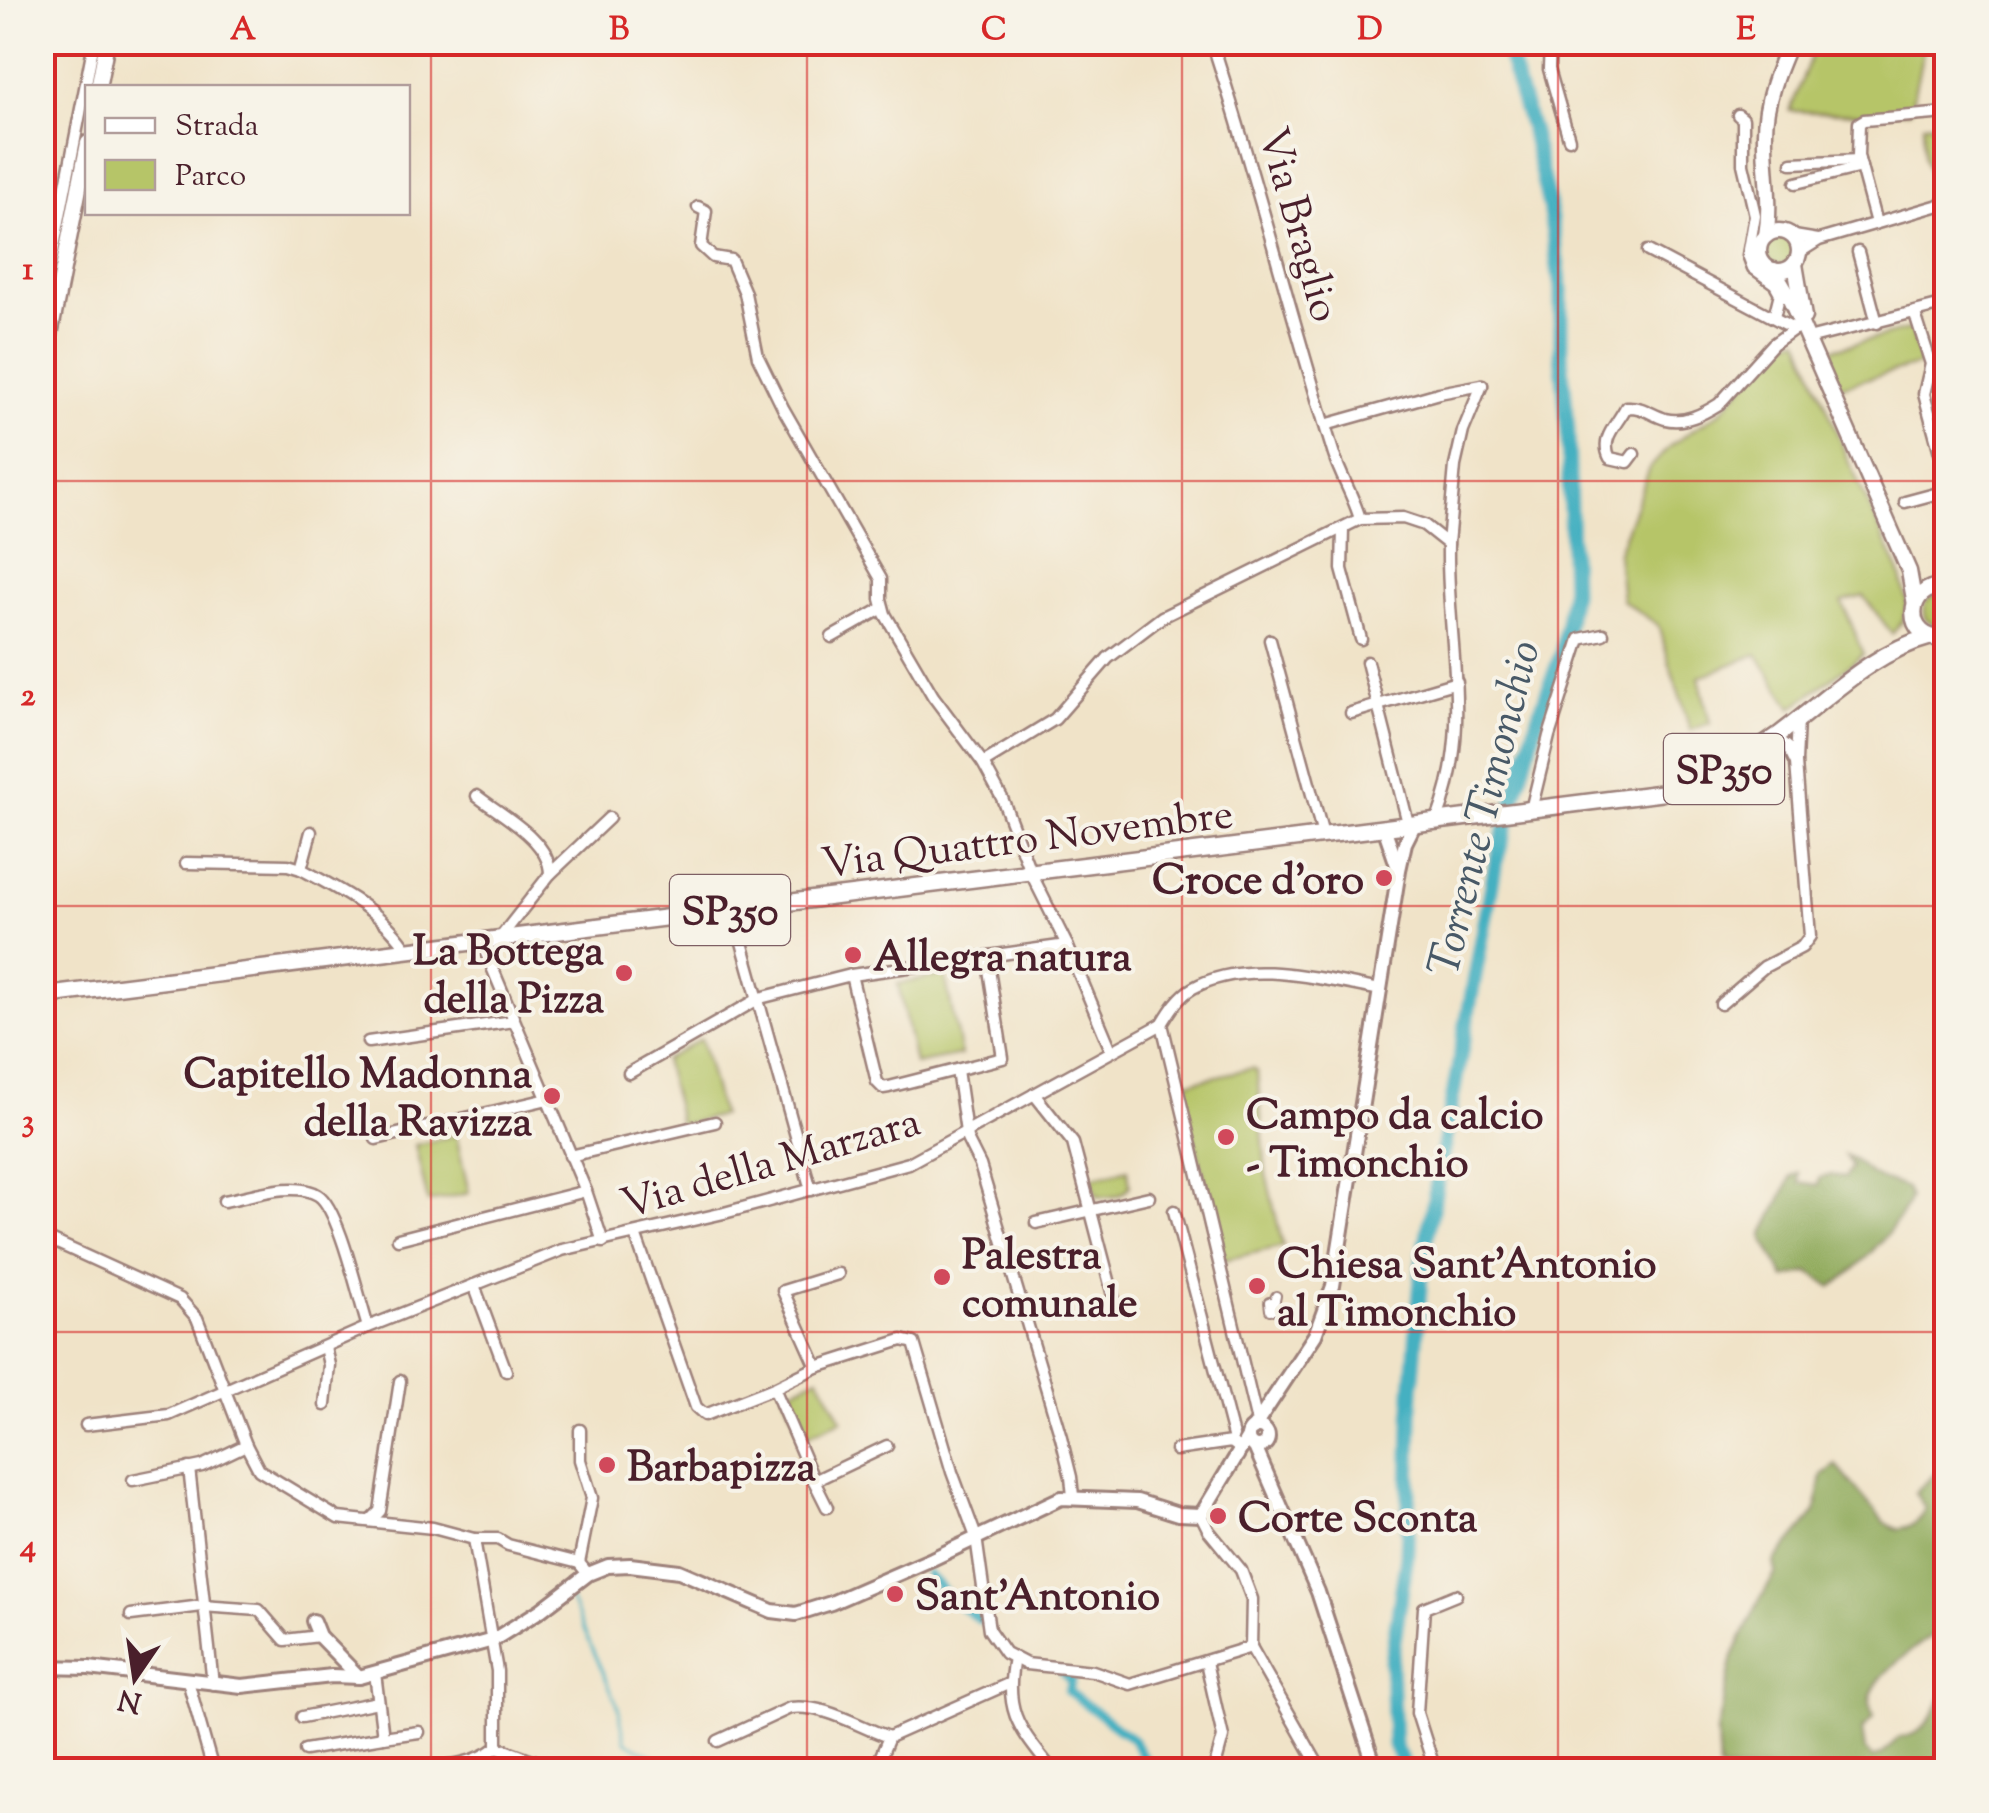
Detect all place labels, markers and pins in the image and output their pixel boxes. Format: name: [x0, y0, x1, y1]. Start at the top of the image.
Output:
place label: Croce d'oro: [1152, 853, 1364, 913]
marker: Croce d'oro: [1373, 867, 1395, 889]
place label: La Bottega della Pizza: [413, 924, 605, 1032]
place label: Allegra natura: [873, 930, 1132, 990]
marker: Allegra natura: [842, 944, 864, 966]
marker: La Bottega della Pizza: [613, 962, 635, 984]
place label: Capitello Madonna della Ravizza: [183, 1047, 533, 1155]
marker: Capitello Madonna della Ravizza: [541, 1085, 563, 1107]
place label: Campo da calcio - Timonchio: [1246, 1088, 1544, 1196]
marker: Campo da calcio - Timonchio: [1215, 1126, 1237, 1148]
place label: Palestra comunale: [962, 1228, 1138, 1336]
place label: Chiesa Sant'Antonio al Timonchio: [1277, 1237, 1657, 1345]
marker: Palestra comunale: [931, 1266, 953, 1288]
marker: Chiesa Sant'Antonio al Timonchio: [1246, 1275, 1268, 1297]
place label: Barbapizza: [627, 1440, 816, 1500]
marker: Barbapizza: [596, 1454, 618, 1476]
place label: Corte Sconta: [1238, 1491, 1478, 1551]
marker: Corte Sconta: [1207, 1505, 1229, 1527]
place label: Sant'Antonio: [915, 1569, 1160, 1629]
marker: Sant'Antonio: [884, 1583, 906, 1605]

